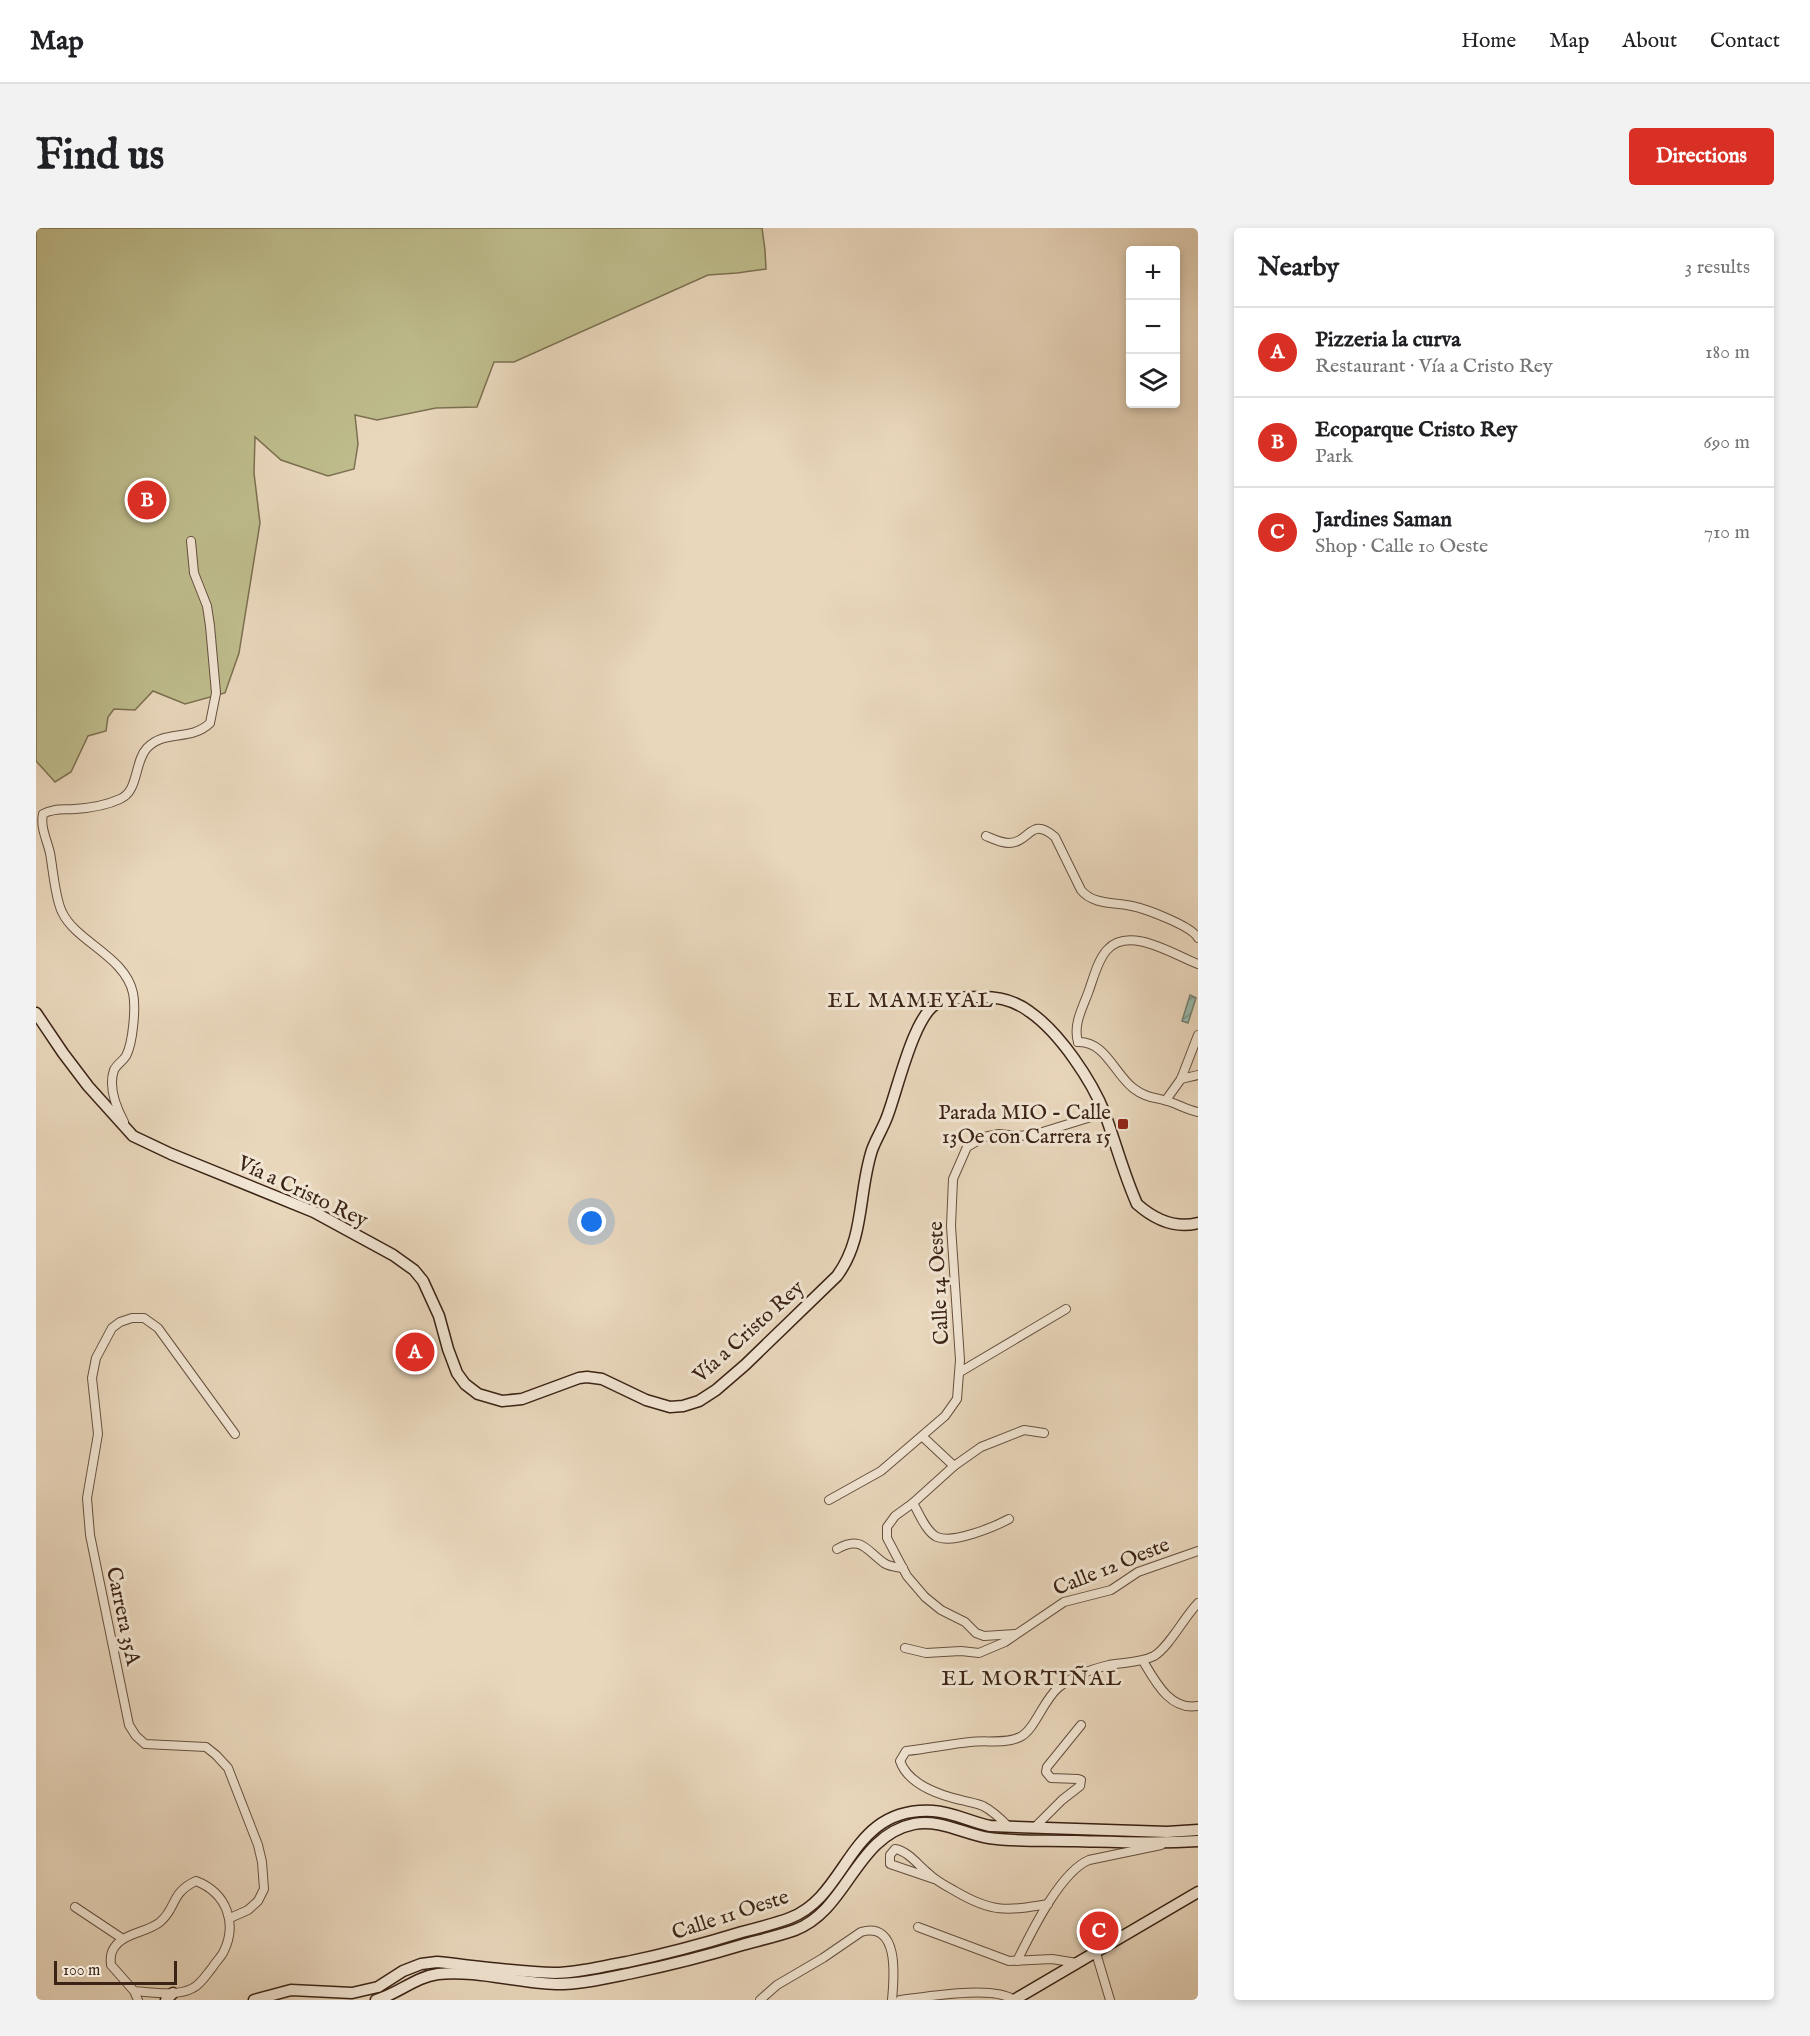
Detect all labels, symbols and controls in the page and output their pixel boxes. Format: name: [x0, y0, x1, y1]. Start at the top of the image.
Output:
text: Map: [30, 24, 84, 59]
text: Home: [1461, 28, 1516, 55]
text: Map: [1549, 28, 1589, 55]
text: About: [1622, 28, 1677, 55]
text: Contact: [1710, 28, 1780, 55]
button: Directions: [1629, 128, 1774, 185]
text: Find us: [36, 130, 164, 183]
map controls: [1126, 246, 1180, 408]
button: +: [1126, 246, 1180, 300]
text: Nearby: [1258, 251, 1339, 284]
text: 3 results: [1685, 255, 1750, 280]
button: −: [1126, 300, 1180, 354]
text: Pizzeria la curva: [1315, 326, 1461, 354]
text: A: [1271, 340, 1284, 365]
text: 180 m: [1705, 340, 1750, 365]
button: layers: [1126, 354, 1180, 408]
text: Restaurant · Vía a Cristo Rey: [1315, 354, 1553, 379]
text: Ecoparque Cristo Rey: [1315, 416, 1517, 444]
text: B: [1271, 430, 1284, 455]
text: 690 m: [1703, 430, 1750, 455]
text: Park: [1315, 444, 1353, 469]
pin: B: [128, 478, 166, 522]
text: Jardines Saman: [1315, 506, 1452, 534]
text: C: [1270, 520, 1285, 545]
text: 710 m: [1704, 520, 1750, 545]
text: Shop · Calle 10 Oeste: [1315, 534, 1488, 559]
district label: EL MAMEYAL: [828, 987, 994, 1015]
place label: Parada MIO - Calle 13Oe con Carrera 15: [938, 1100, 1111, 1151]
marker: Parada MIO - Calle 13Oe con Carrera 15: [1116, 1117, 1130, 1131]
street label: Vía a Cristo Rey: [232, 1150, 372, 1235]
your location: [577, 1207, 606, 1236]
street label: Calle 14 Oeste: [923, 1220, 956, 1345]
street label: Vía a Cristo Rey: [687, 1275, 811, 1390]
pin: A: [396, 1330, 434, 1374]
street label: Calle 12 Oeste: [1049, 1532, 1174, 1603]
street label: Carrera 35A: [99, 1565, 146, 1669]
district label: EL MORTIÑAL: [941, 1665, 1123, 1693]
street label: Calle 11 Oeste: [669, 1884, 793, 1947]
pin: C: [1080, 1908, 1118, 1954]
scale bar: [54, 1958, 177, 1986]
text: 100 m: [63, 1961, 100, 1981]

